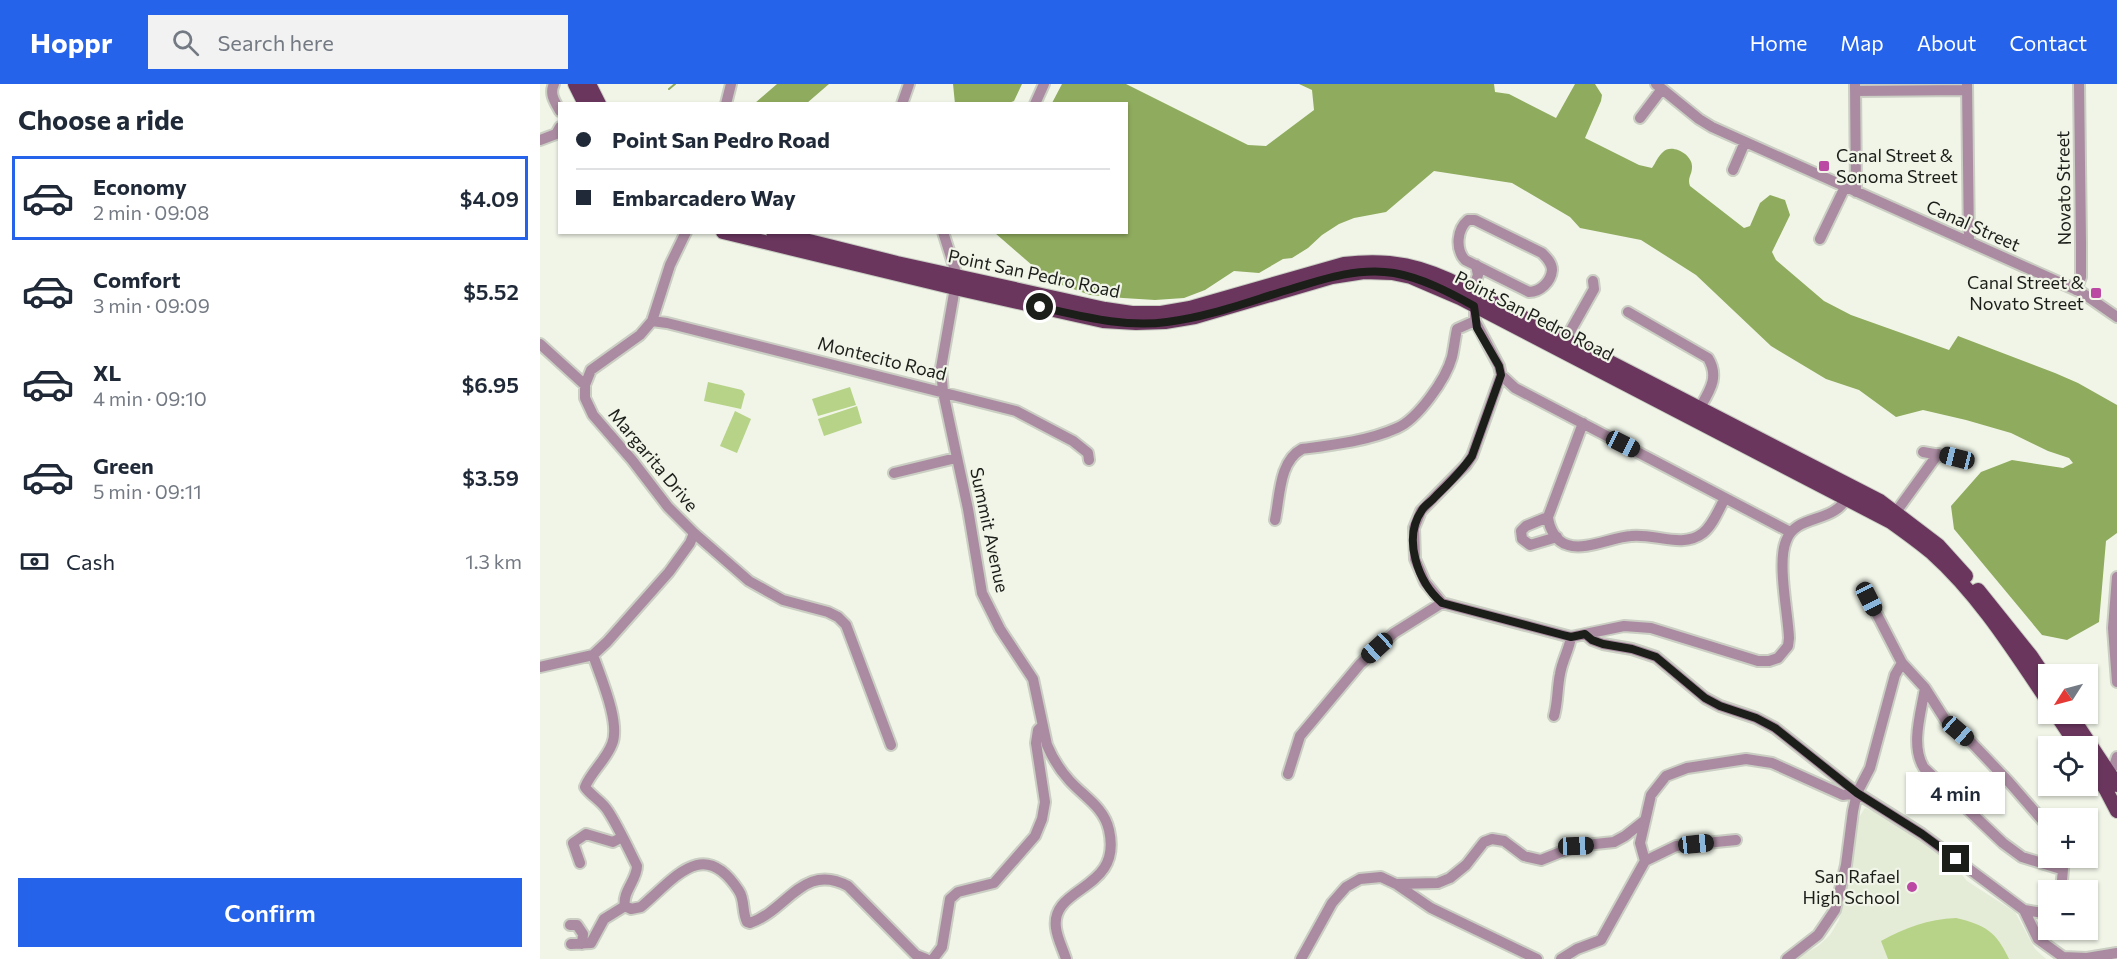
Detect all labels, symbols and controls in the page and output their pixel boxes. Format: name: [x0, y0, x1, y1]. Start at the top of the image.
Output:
search box: [148, 15, 568, 69]
text: Hoppr: [30, 25, 112, 59]
icon: search: [169, 26, 202, 59]
text: Search here: [217, 29, 334, 56]
text: Home: [1750, 30, 1807, 55]
text: Map: [1840, 30, 1884, 55]
text: About: [1917, 30, 1976, 55]
text: Contact: [2009, 30, 2087, 55]
text: Choose a ride: [18, 103, 184, 136]
text: Point San Pedro Road: [612, 126, 830, 153]
street label: Novato Street: [2051, 130, 2075, 246]
place label: Canal Street & Sonoma Street: [1836, 144, 1958, 187]
marker: Canal Street & Sonoma Street: [1817, 159, 1831, 173]
icon: car: [21, 171, 75, 225]
text: Economy: [93, 173, 187, 200]
text: Embarcadero Way: [612, 184, 796, 211]
text: $4.09: [460, 185, 519, 212]
street label: Canal Street: [1923, 195, 2024, 256]
text: 2 min · 09:08: [93, 200, 209, 224]
street label: Point San Pedro Road: [946, 244, 1122, 302]
icon: car: [21, 264, 75, 318]
text: Comfort: [93, 266, 181, 293]
street label: Point San Pedro Road: [1451, 266, 1618, 365]
place label: Canal Street & Novato Street: [1967, 271, 2084, 314]
text: $5.52: [463, 278, 519, 305]
marker: Canal Street & Novato Street: [2089, 286, 2103, 300]
text: 3 min · 09:09: [93, 293, 210, 317]
route start: [1026, 293, 1053, 320]
street label: Montecito Road: [816, 331, 949, 385]
icon: car: [21, 357, 75, 411]
text: XL: [93, 359, 121, 386]
text: $6.95: [462, 371, 519, 398]
text: 4 min · 09:10: [93, 386, 207, 410]
street label: Margarita Drive: [604, 403, 703, 516]
car: [1603, 428, 1643, 460]
car: [1937, 445, 1977, 471]
icon: car: [21, 450, 75, 504]
text: Green: [93, 452, 154, 479]
text: $3.59: [462, 464, 519, 491]
street label: Summit Avenue: [966, 465, 1014, 594]
text: 5 min · 09:11: [93, 479, 202, 503]
icon: cash: [18, 545, 51, 578]
text: Cash: [66, 548, 115, 575]
text: 1.3 km: [465, 549, 522, 573]
car: [1853, 579, 1885, 619]
car: [1358, 629, 1396, 667]
north arrow: [2038, 664, 2098, 724]
map controls: [2038, 664, 2098, 940]
car: [1939, 712, 1977, 750]
button: locate: [2038, 736, 2098, 796]
callout: 4 min: [1906, 772, 2006, 814]
text: 4 min: [1930, 781, 1981, 805]
button: +: [2038, 808, 2098, 868]
car: [1677, 833, 1715, 855]
car: [1558, 836, 1594, 856]
route end: [1942, 845, 1969, 872]
place label: San Rafael High School: [1803, 865, 1900, 908]
button: Confirm: [18, 878, 522, 947]
marker: San Rafael High School: [1905, 880, 1919, 894]
button: −: [2038, 880, 2098, 940]

